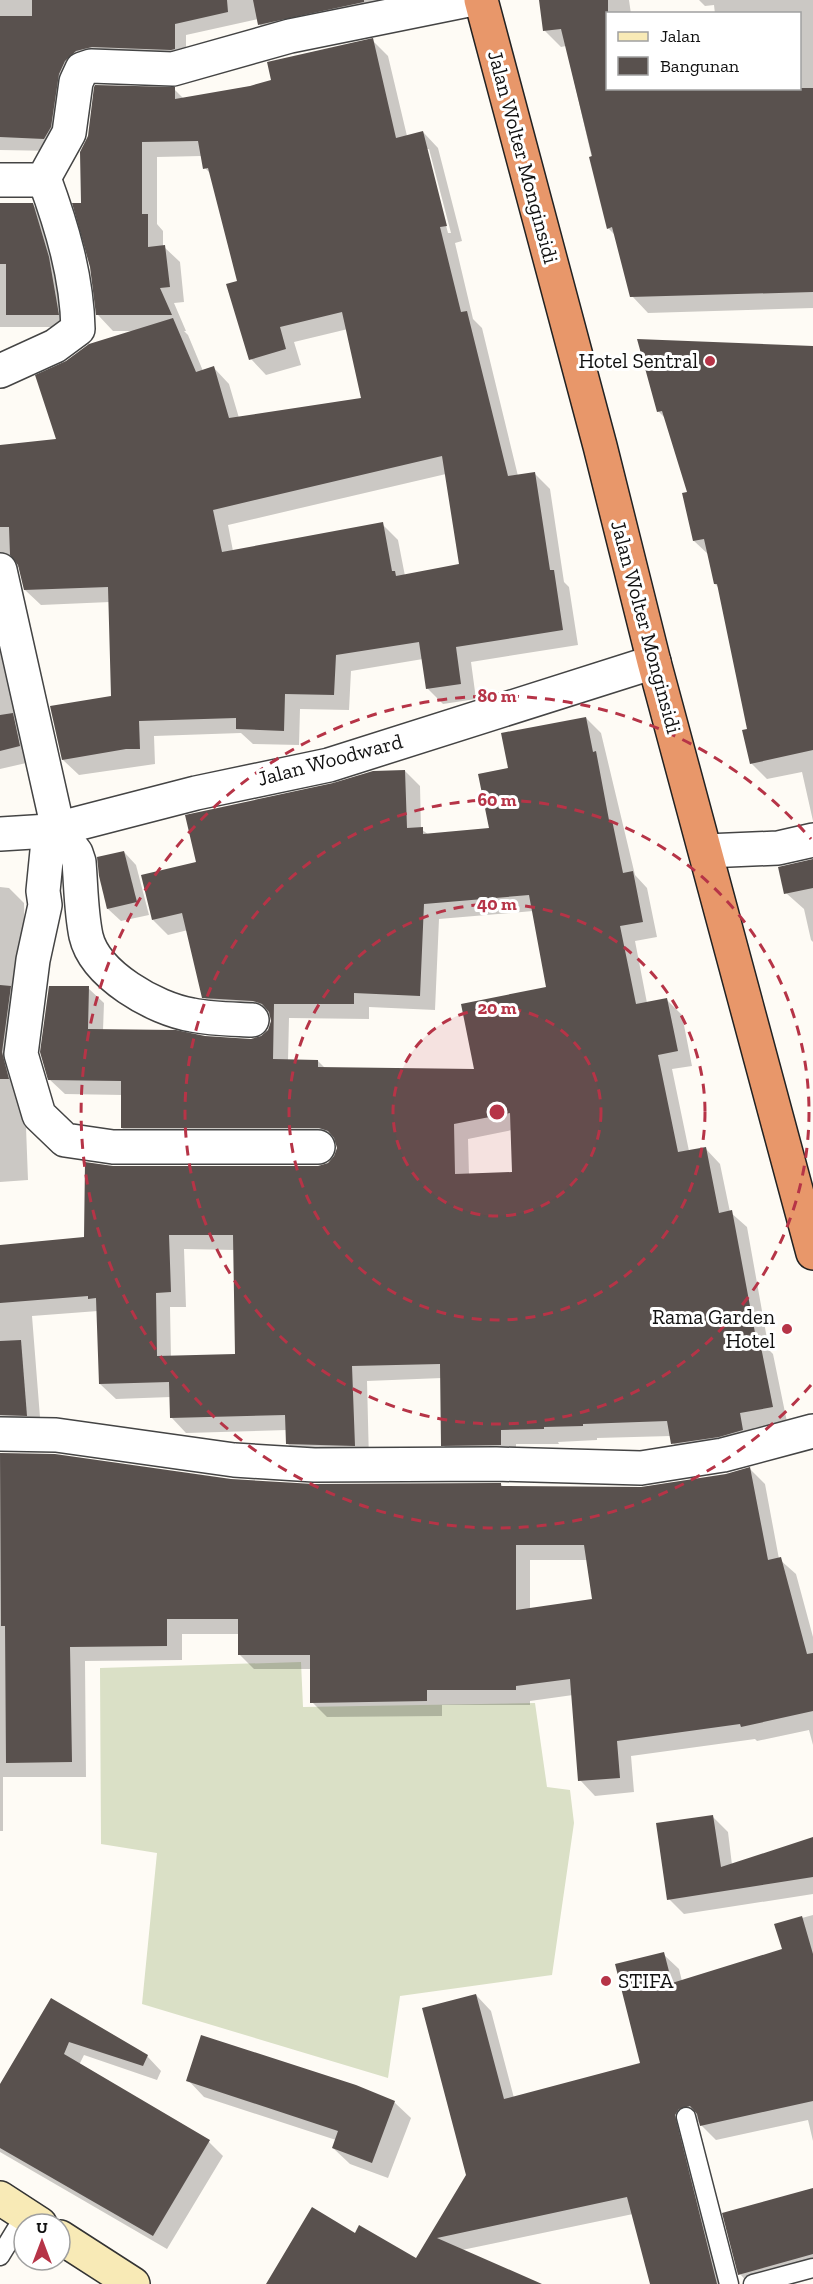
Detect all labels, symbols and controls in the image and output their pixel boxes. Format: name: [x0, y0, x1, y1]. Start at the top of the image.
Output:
legend: [606, 12, 801, 90]
text: Jalan: [660, 25, 701, 47]
street label: Jalan Wolter Monginsidi: [483, 48, 564, 266]
text: Bangunan: [660, 55, 740, 77]
place label: Hotel Sentral: [578, 348, 698, 373]
marker: Hotel Sentral: [703, 354, 717, 368]
street label: Jalan Wolter Monginsidi: [606, 518, 687, 736]
text: 80 m: [477, 685, 517, 707]
street label: Jalan Woodward: [255, 728, 406, 791]
text: 60 m: [477, 789, 517, 811]
text: 40 m: [477, 893, 517, 915]
text: 20 m: [477, 997, 517, 1019]
centre of rings: [487, 1102, 507, 1122]
place label: Rama Garden Hotel: [652, 1304, 775, 1353]
marker: Rama Garden Hotel: [780, 1322, 794, 1336]
place label: STIFA: [618, 1968, 674, 1993]
marker: STIFA: [599, 1974, 613, 1988]
north arrow: [12, 2212, 72, 2272]
text: U: [36, 2218, 48, 2237]

